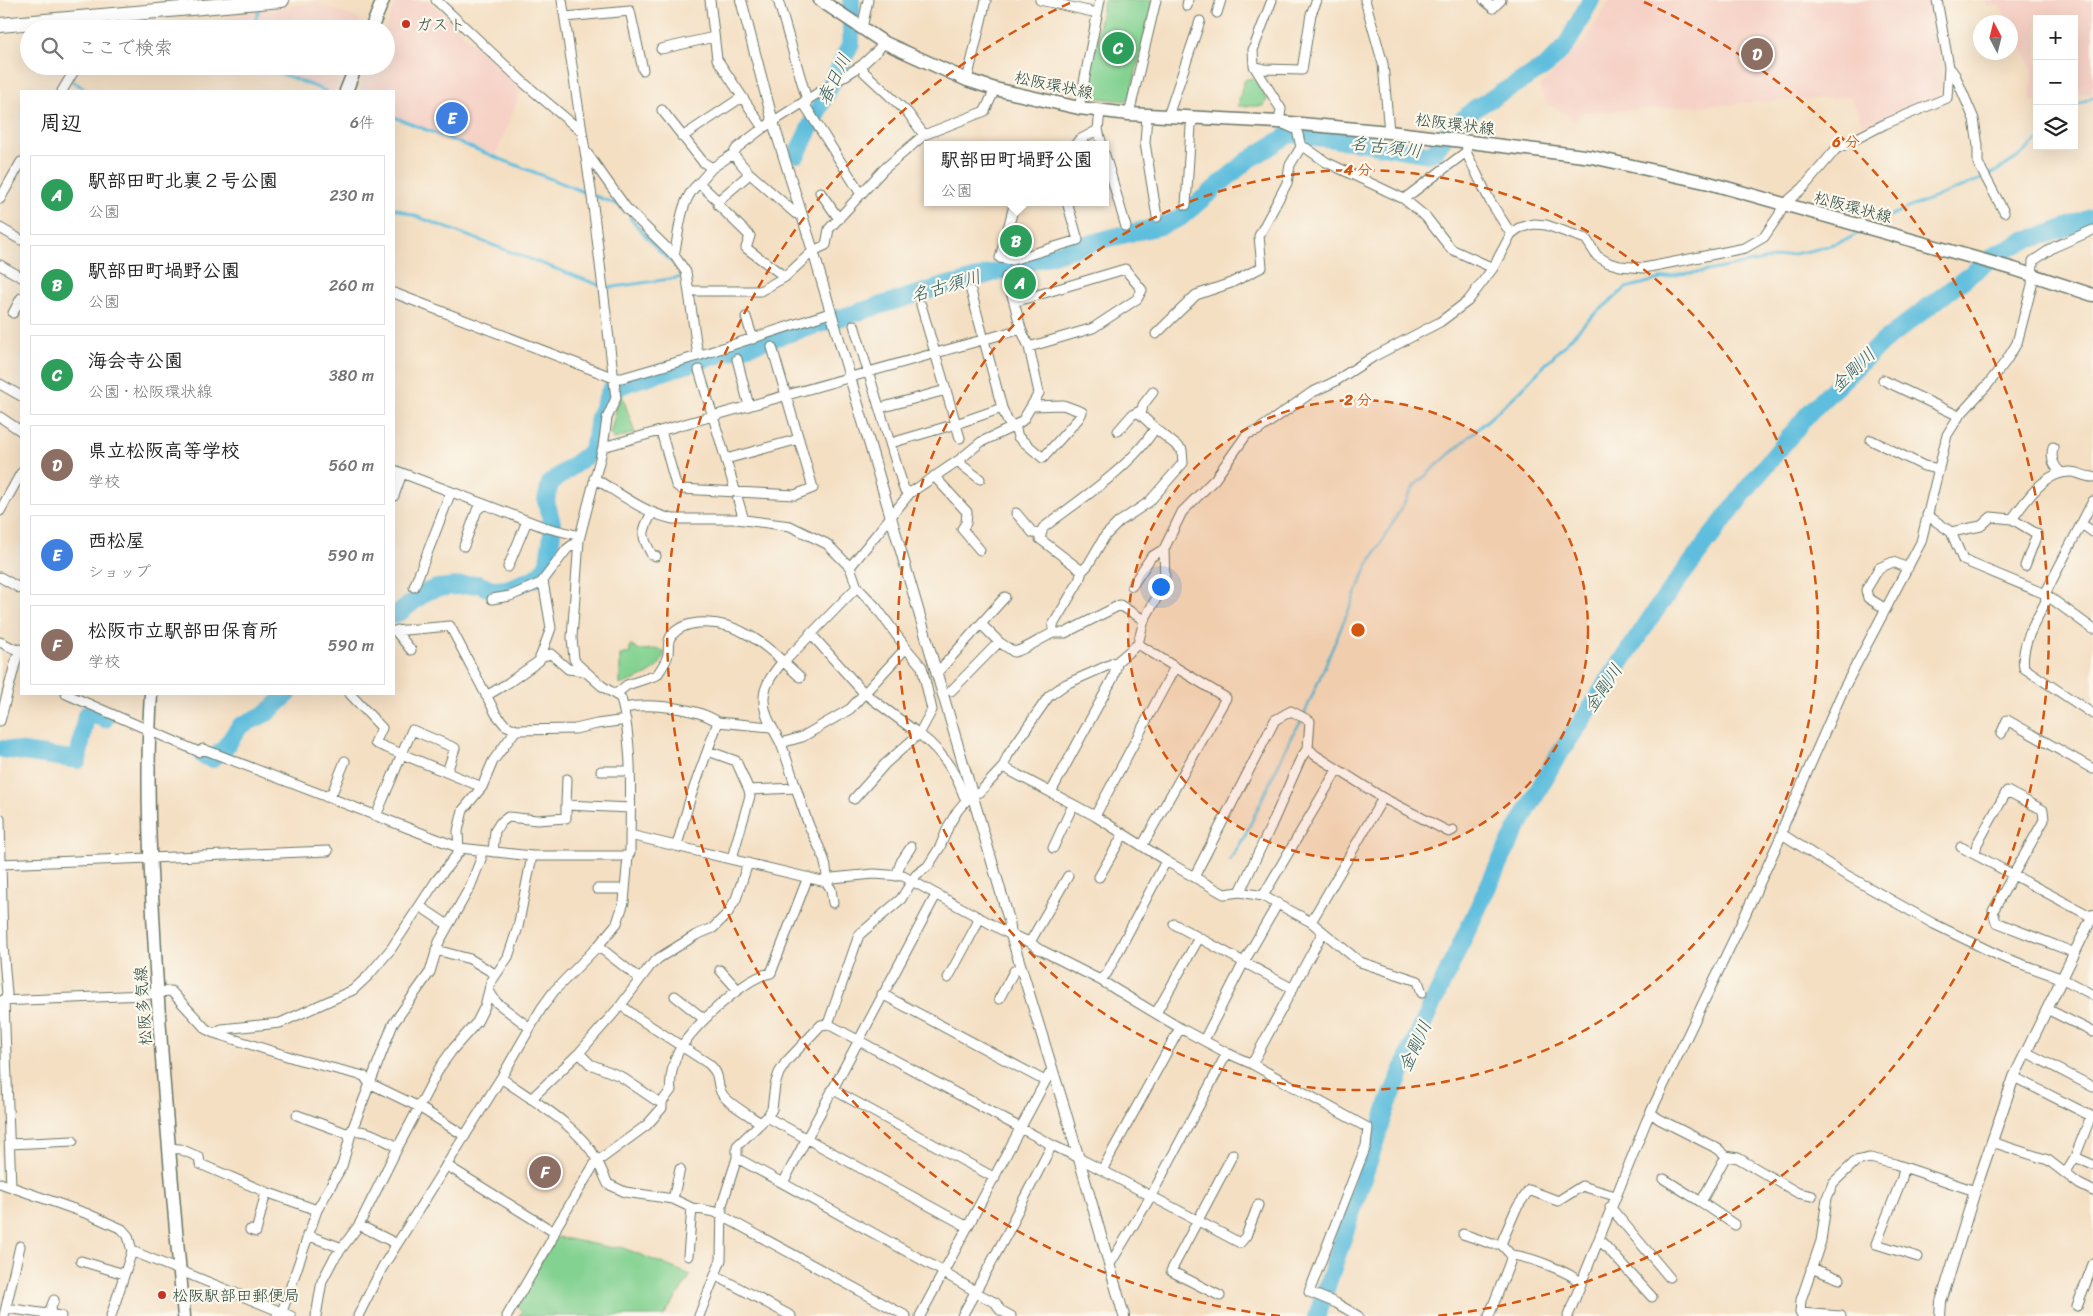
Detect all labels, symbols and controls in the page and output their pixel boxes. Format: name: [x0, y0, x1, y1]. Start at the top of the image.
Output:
place label: ガスト: [416, 10, 466, 39]
north arrow: [1973, 15, 2018, 60]
map controls: [2033, 15, 2078, 150]
button: +: [2033, 15, 2078, 60]
marker: ガスト: [400, 18, 412, 30]
search box: [20, 20, 395, 75]
pin: C: [1102, 29, 1134, 67]
text: ここで検索: [78, 31, 173, 64]
icon: search: [38, 34, 66, 62]
pin: D: [1741, 35, 1773, 73]
water label: 春日川: [808, 48, 860, 110]
button: −: [2033, 60, 2078, 105]
street label: 松阪環状線: [1012, 62, 1096, 108]
pin: E: [436, 99, 468, 137]
text: 周辺: [40, 104, 82, 142]
street label: 松阪環状線: [1414, 105, 1496, 143]
button: layers: [2033, 105, 2078, 150]
text: 6件: [350, 108, 375, 137]
water label: 名古須川: [1348, 127, 1424, 167]
text: 6 分: [1831, 129, 1860, 155]
popup: [924, 141, 1109, 206]
text: 駅部田町堝野公園: [940, 143, 1093, 176]
text: 4 分: [1343, 157, 1372, 183]
text: 駅部田町北裏２号公園: [88, 164, 278, 197]
text: 公園: [940, 176, 973, 205]
text: A: [52, 181, 62, 210]
text: 230 m: [329, 181, 374, 210]
street label: 松阪環状線: [1811, 183, 1895, 231]
text: 公園: [88, 197, 120, 226]
pin: B: [1000, 222, 1032, 260]
text: 駅部田町堝野公園: [88, 254, 240, 287]
water label: 名古須川: [907, 261, 985, 311]
pin: A: [1004, 264, 1036, 302]
text: B: [52, 271, 62, 300]
text: 260 m: [329, 271, 374, 300]
text: 公園: [88, 287, 120, 316]
water label: 金剛川: [1822, 340, 1884, 400]
text: 海会寺公園: [88, 344, 183, 377]
text: C: [52, 361, 62, 390]
text: 380 m: [329, 361, 374, 390]
text: 公園 · 松阪環状線: [88, 377, 213, 406]
text: 2 分: [1343, 387, 1372, 413]
text: 県立松阪高等学校: [88, 434, 240, 467]
text: D: [52, 451, 62, 480]
text: 560 m: [329, 451, 374, 480]
text: 学校: [88, 467, 120, 496]
text: 西松屋: [88, 524, 145, 557]
text: E: [53, 541, 61, 570]
text: 590 m: [328, 541, 374, 570]
text: ショップ: [88, 557, 151, 586]
your location: [1148, 574, 1174, 600]
text: 松阪市立駅部田保育所: [88, 614, 278, 647]
centre of rings: [1349, 621, 1367, 639]
text: F: [53, 631, 61, 660]
text: 590 m: [328, 631, 374, 660]
text: 学校: [88, 647, 120, 676]
water label: 金剛川: [1575, 657, 1631, 719]
street label: 松阪多気線: [126, 965, 160, 1047]
water label: 金剛川: [1389, 1015, 1441, 1077]
pin: F: [529, 1153, 561, 1191]
place label: 松阪駅部田郵便局: [172, 1281, 300, 1310]
marker: 松阪駅部田郵便局: [156, 1289, 168, 1301]

